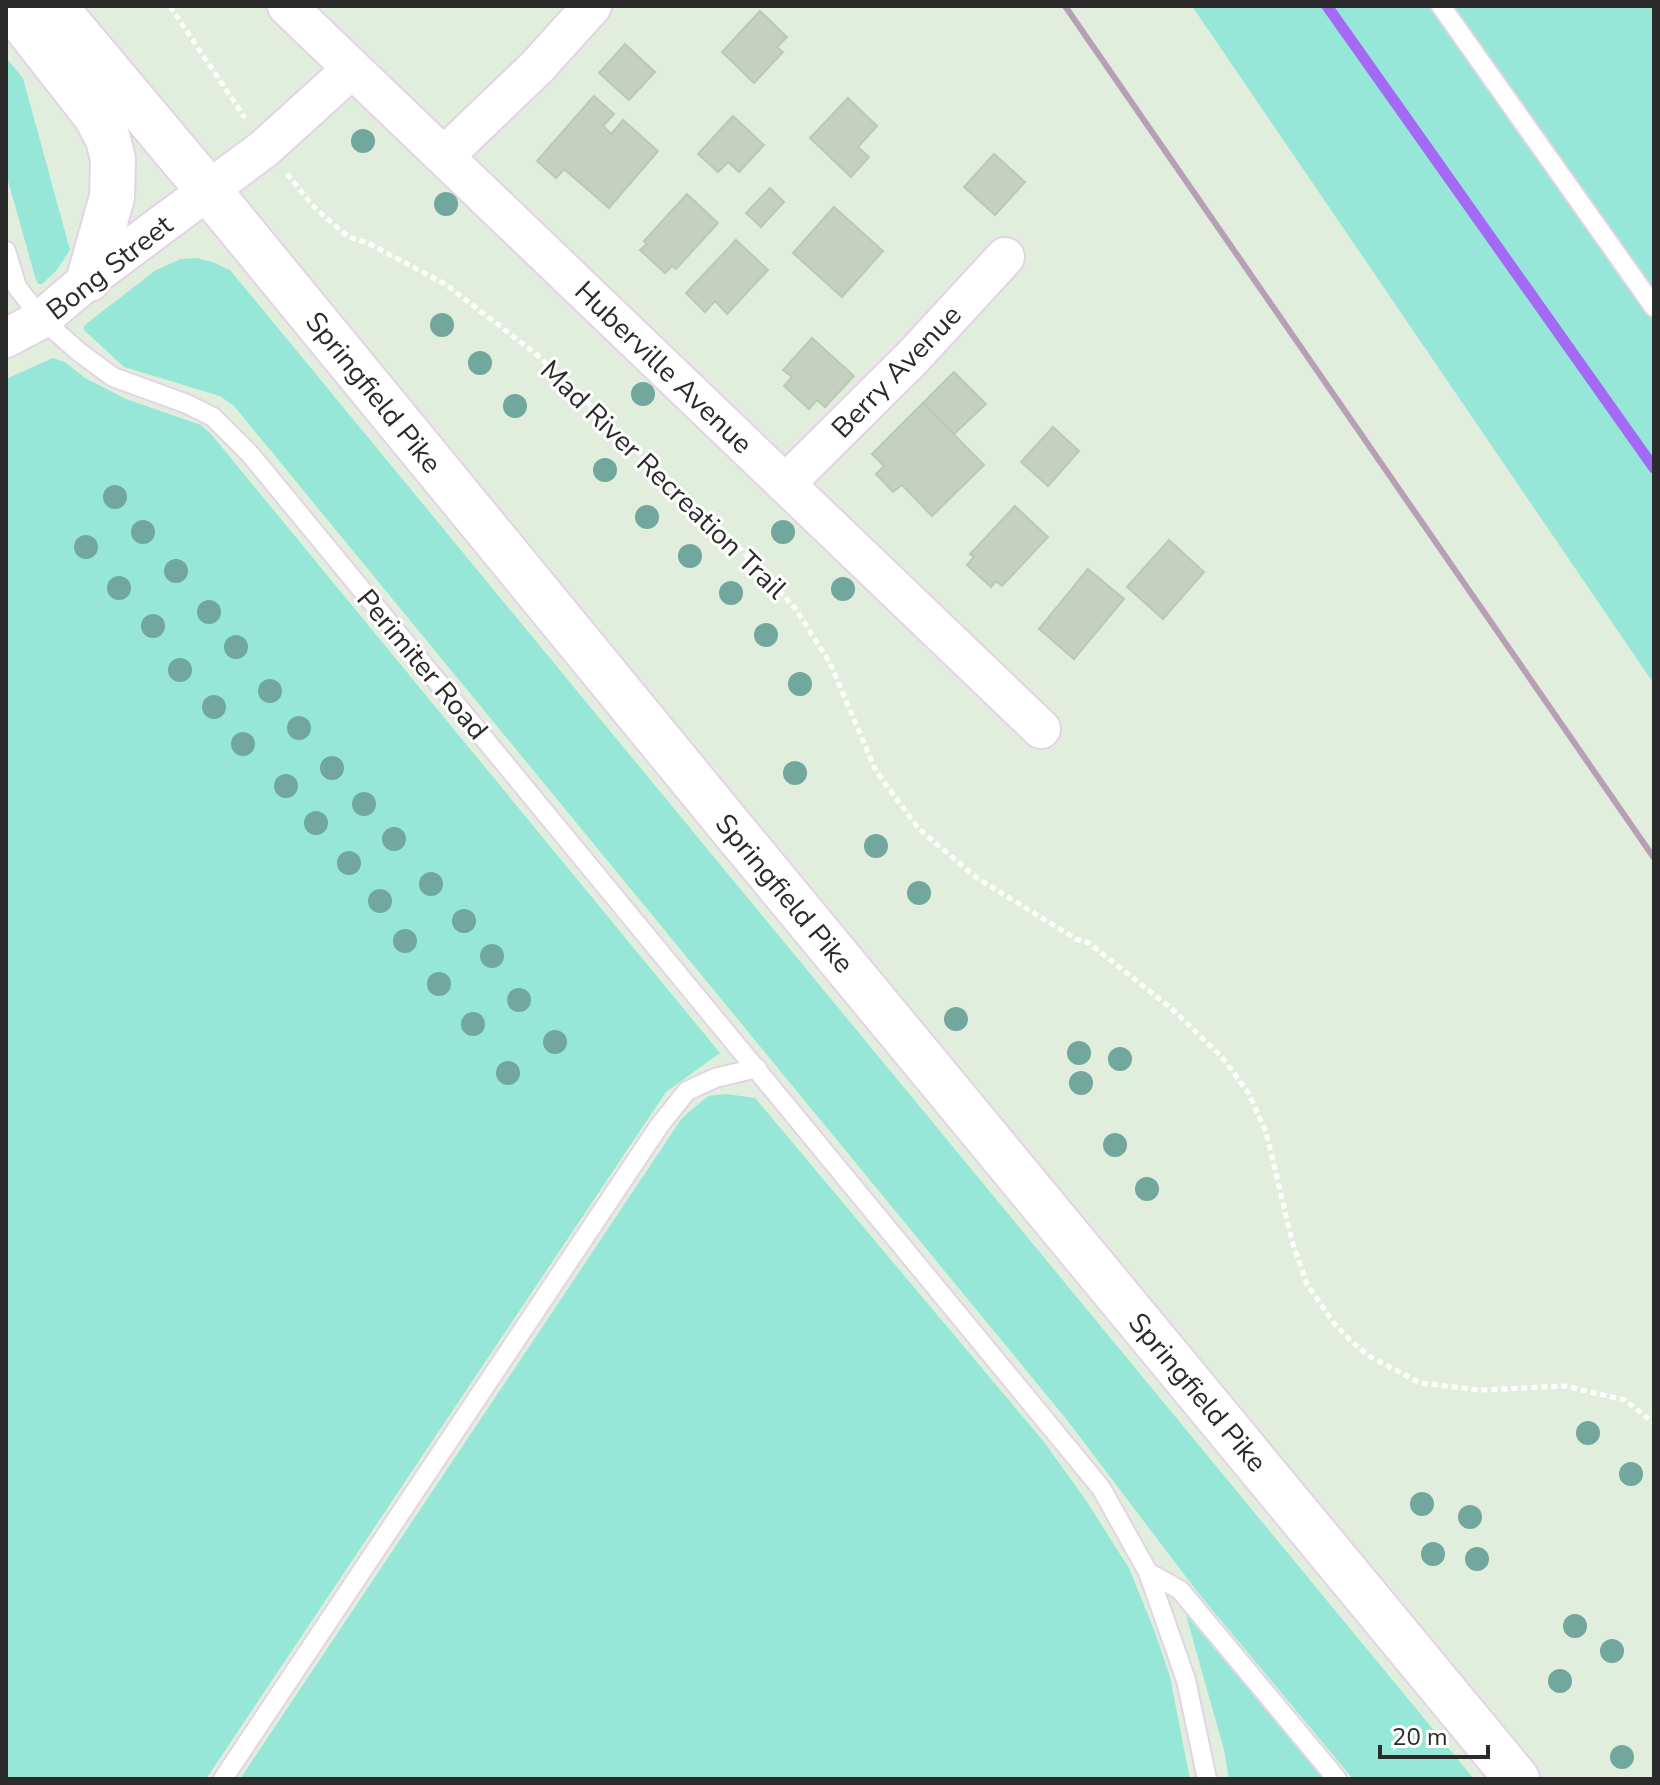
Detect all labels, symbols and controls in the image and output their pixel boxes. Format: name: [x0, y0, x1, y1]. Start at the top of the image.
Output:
street label: Bong Street: [39, 206, 181, 329]
street label: Huberville Avenue: [566, 273, 761, 463]
street label: Berry Avenue: [823, 297, 970, 447]
street label: Springfield Pike: [296, 304, 450, 481]
street label: Mad River Recreation Trail: [532, 352, 795, 608]
street label: Perimiter Road: [348, 581, 497, 748]
street label: Springfield Pike: [706, 806, 862, 981]
street label: Springfield Pike: [1119, 1305, 1275, 1480]
scale bar: [1380, 1709, 1488, 1759]
text: 20 m: [1392, 1721, 1448, 1753]

